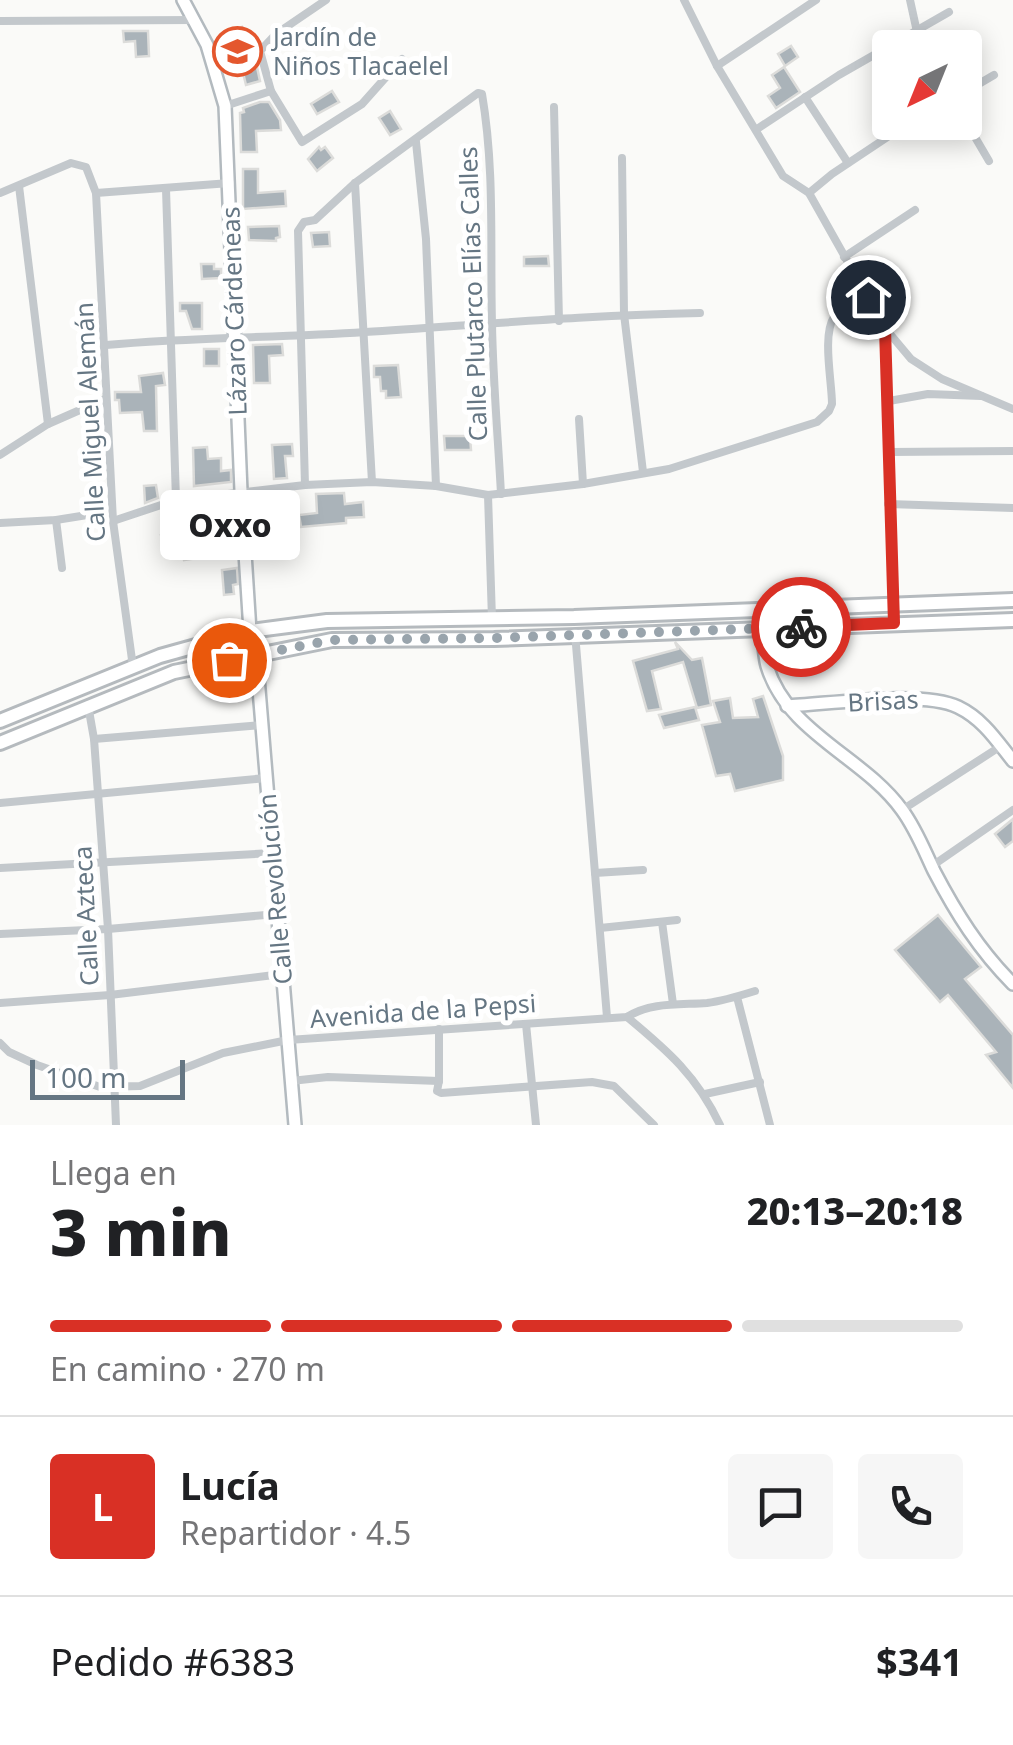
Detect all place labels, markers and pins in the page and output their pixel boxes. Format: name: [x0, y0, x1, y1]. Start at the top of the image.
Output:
place label: Jardín de Niños Tlacaelel: [271, 19, 449, 82]
school or university icon: Jardín de Niños Tlacaelel: [212, 25, 264, 77]
pin: [826, 255, 911, 340]
callout: Oxxo: [159, 490, 299, 560]
pin: [187, 618, 272, 703]

